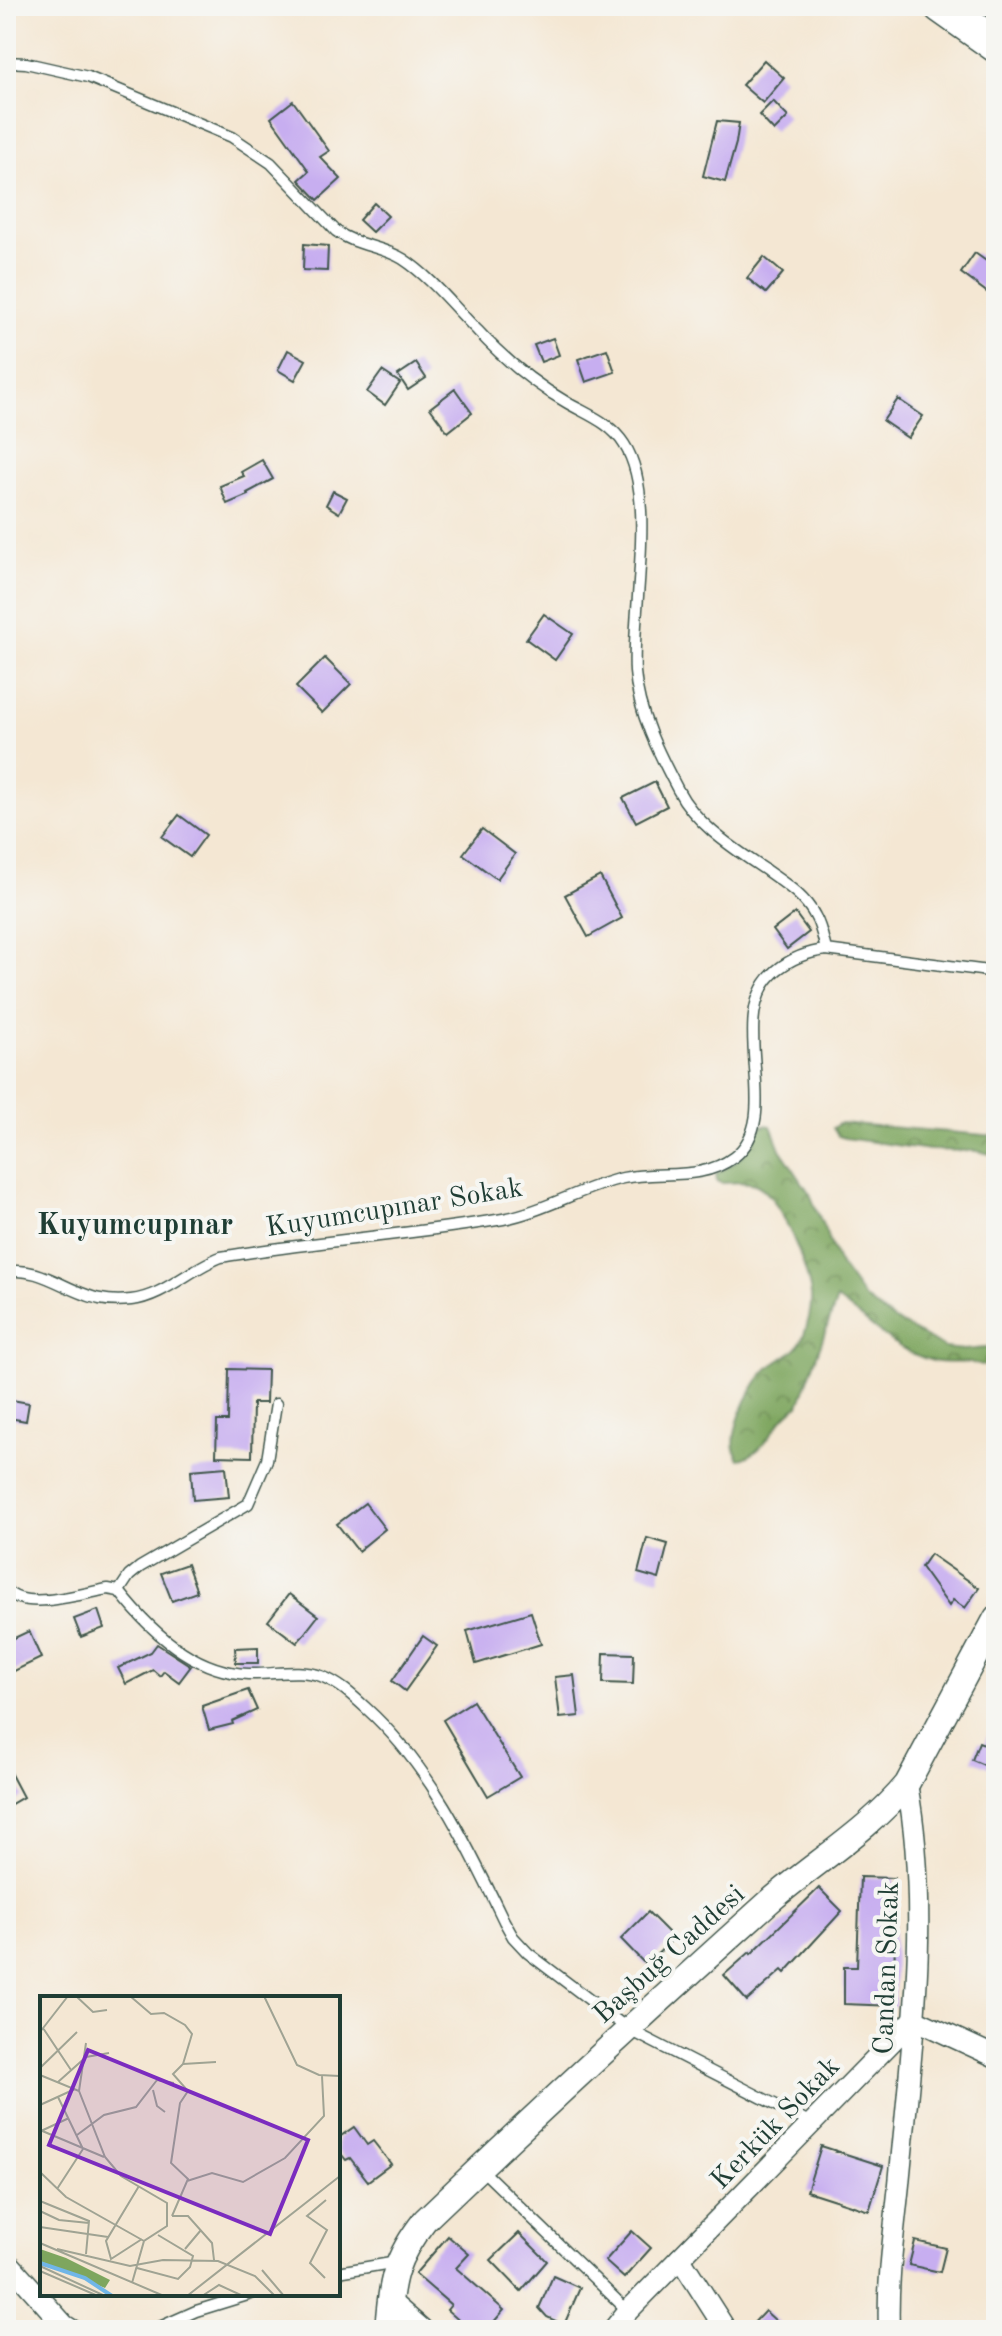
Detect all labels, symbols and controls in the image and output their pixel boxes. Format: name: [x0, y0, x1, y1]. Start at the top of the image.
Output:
street label: Kuyumcupınar Sokak: [264, 1175, 525, 1243]
district label: Kuyumcupınar: [37, 1211, 233, 1241]
street label: Başbuğ Caddesi: [589, 1881, 751, 2030]
street label: Candan Sokak: [871, 1881, 905, 2055]
inset map: [40, 1996, 340, 2296]
street label: Kerkük Sokak: [706, 2053, 846, 2196]

